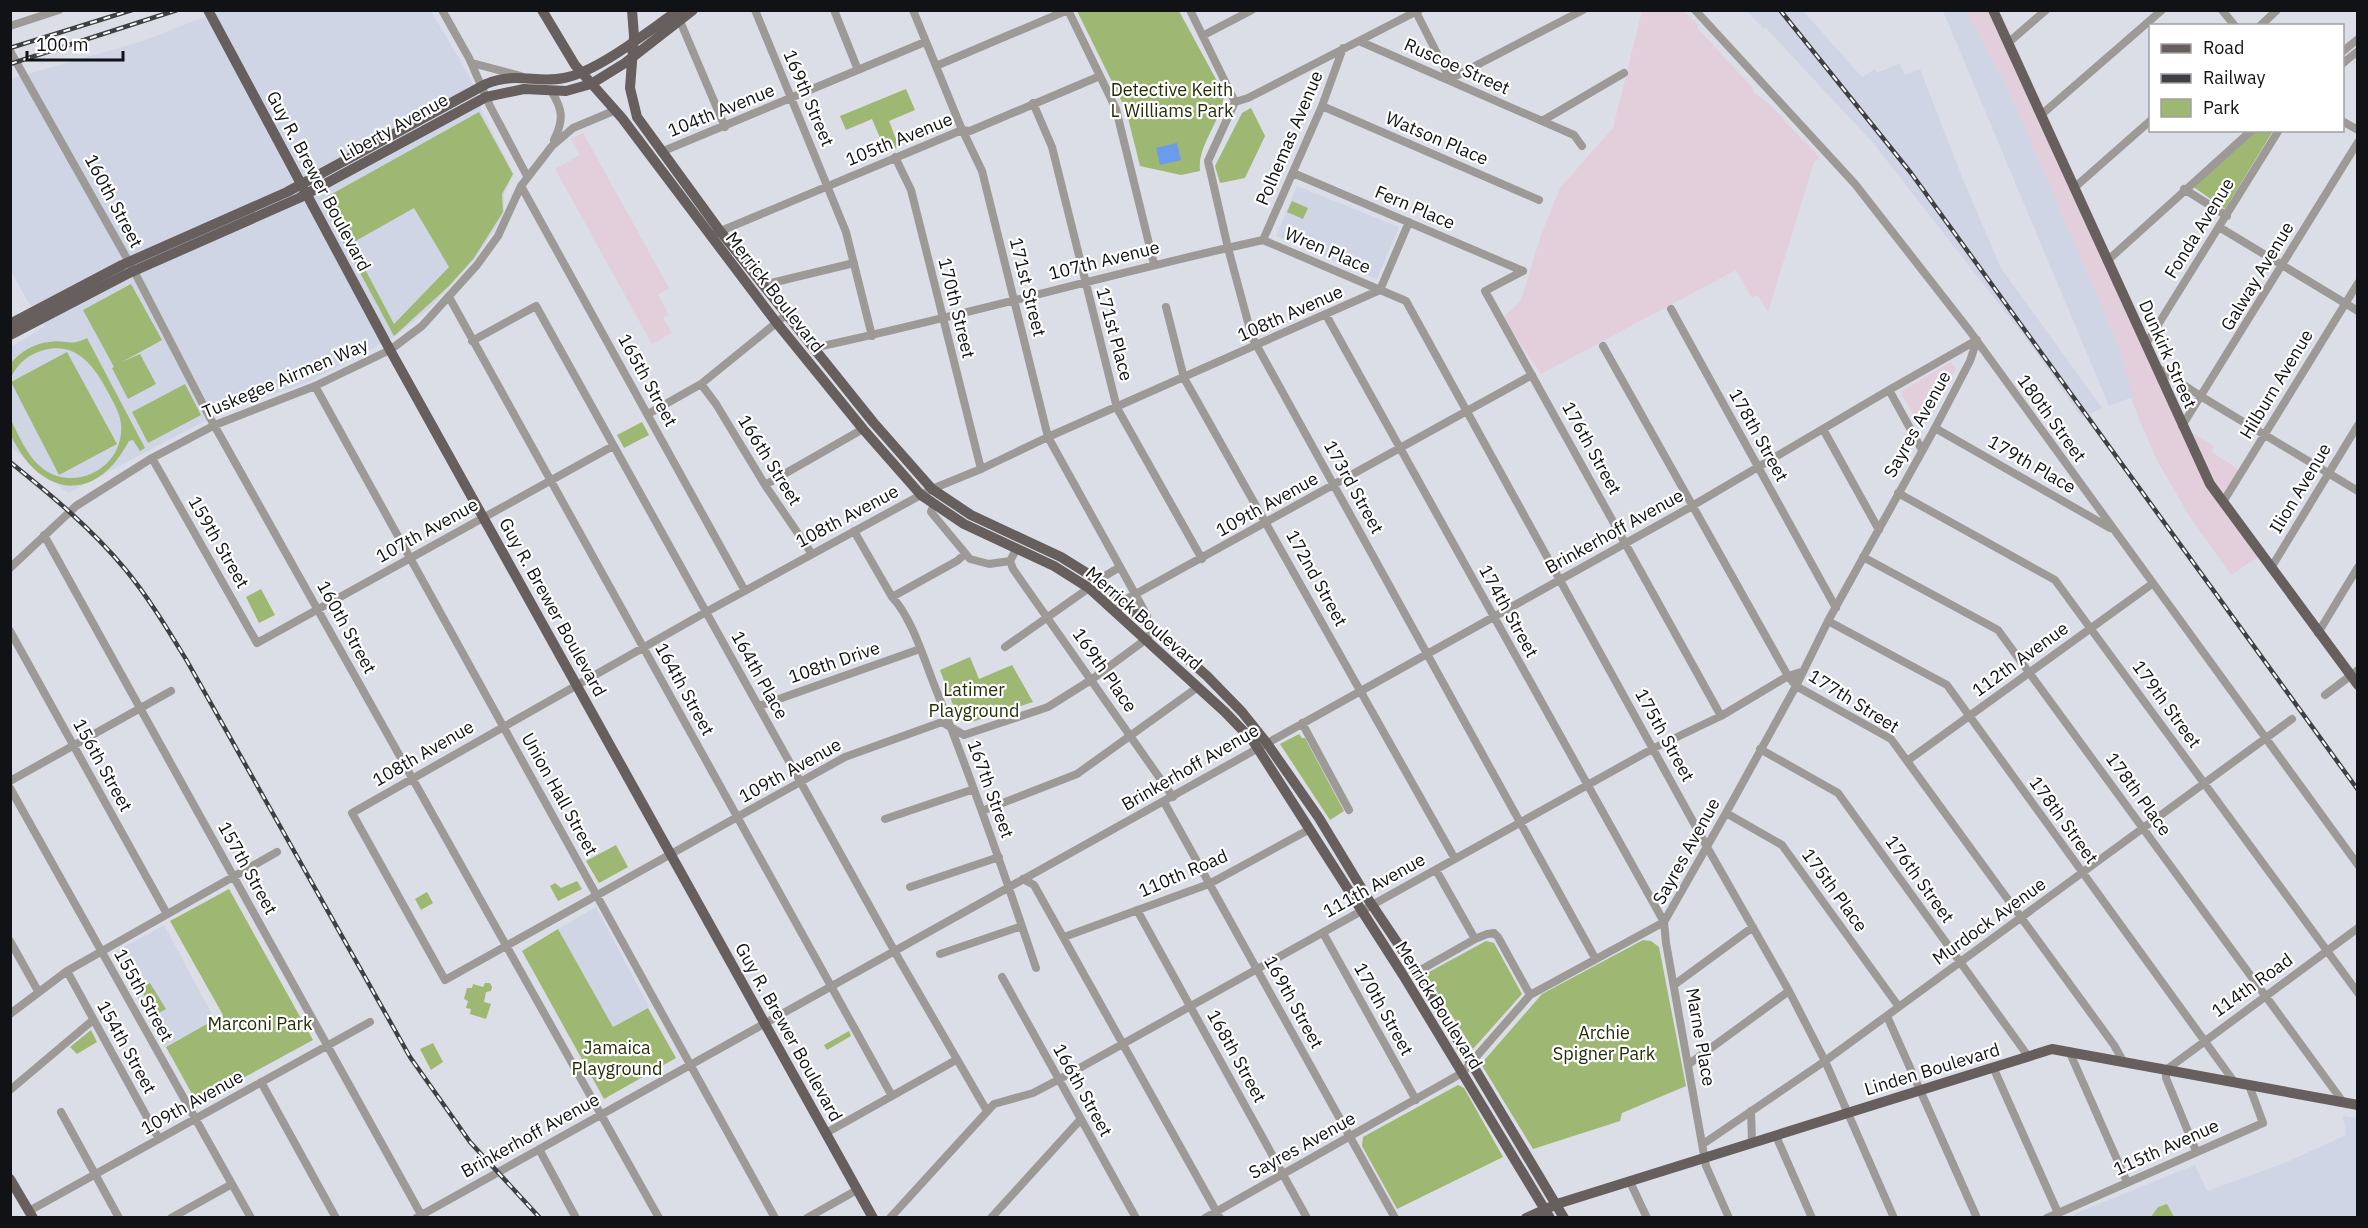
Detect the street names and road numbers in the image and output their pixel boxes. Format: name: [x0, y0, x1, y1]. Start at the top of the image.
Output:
street label: Ruscoe Street: [1401, 33, 1513, 99]
street label: 169th Street: [778, 46, 840, 150]
street label: Polhemas Avenue: [1250, 67, 1328, 209]
street label: 104th Avenue: [664, 78, 778, 142]
street label: Guy R. Brewer Boulevard: [262, 87, 376, 275]
street label: Liberty Avenue: [336, 88, 452, 166]
street label: Watson Place: [1382, 106, 1492, 170]
street label: 105th Avenue: [842, 107, 956, 171]
street label: 160th Street: [80, 150, 148, 252]
street label: Fonda Avenue: [2159, 173, 2239, 283]
street label: Fern Place: [1371, 180, 1459, 234]
street label: Galway Avenue: [2215, 217, 2299, 335]
street label: Wren Place: [1282, 222, 1374, 278]
street label: Merrick Boulevard: [721, 227, 829, 357]
street label: 171st Street: [1005, 235, 1051, 339]
street label: 107th Avenue: [1046, 235, 1162, 285]
street label: 170th Street: [933, 255, 981, 361]
street label: 108th Avenue: [1234, 279, 1347, 347]
street label: 171st Place: [1091, 285, 1139, 383]
street label: Dunkirk Street: [2134, 296, 2202, 412]
street label: Hilburn Avenue: [2234, 325, 2318, 443]
street label: 165th Street: [613, 330, 683, 430]
street label: Tuskegee Airmen Way: [199, 333, 371, 423]
street label: Sayres Avenue: [1878, 367, 1956, 481]
street label: 180th Street: [2013, 370, 2091, 466]
street label: 178th Street: [1724, 385, 1794, 485]
street label: 176th Street: [1557, 398, 1627, 498]
street label: 166th Street: [733, 410, 807, 510]
street label: 179th Place: [1984, 430, 2080, 498]
street label: 173rd Street: [1319, 436, 1389, 538]
street label: Ilion Avenue: [2264, 439, 2336, 537]
street label: 109th Avenue: [1212, 466, 1322, 542]
street label: 108th Avenue: [792, 479, 903, 553]
street label: Brinkerhoff Avenue: [1541, 483, 1687, 579]
street label: 159th Street: [183, 492, 255, 592]
street label: 107th Avenue: [372, 492, 482, 568]
street label: Guy R. Brewer Boulevard: [494, 513, 612, 701]
street label: 172nd Street: [1281, 526, 1353, 630]
street label: Merrick Boulevard: [1081, 561, 1207, 675]
street label: 174th Street: [1474, 561, 1544, 661]
street label: 160th Street: [312, 577, 382, 677]
street label: 112th Avenue: [1967, 616, 2073, 702]
street label: 169th Place: [1068, 623, 1142, 717]
street label: 164th Place: [726, 627, 794, 723]
street label: 108th Drive: [785, 636, 883, 688]
street label: 164th Street: [650, 639, 720, 739]
street label: 179th Street: [2128, 656, 2206, 752]
street label: 177th Street: [1804, 664, 1904, 738]
street label: 175th Street: [1630, 685, 1700, 785]
street label: 156th Street: [68, 715, 138, 815]
street label: 108th Avenue: [368, 715, 478, 791]
street label: Brinkerhoff Avenue: [1117, 718, 1263, 816]
street label: Union Hall Street: [517, 728, 603, 860]
street label: 109th Avenue: [735, 732, 845, 808]
street label: 167th Street: [963, 737, 1019, 841]
street label: 178th Place: [2101, 748, 2177, 840]
street label: 178th Street: [2025, 772, 2103, 868]
street label: Sayres Avenue: [1647, 794, 1725, 908]
street label: 157th Street: [213, 818, 283, 918]
street label: 176th Street: [1881, 831, 1959, 927]
street label: 110th Road: [1135, 844, 1231, 902]
street label: 175th Place: [1797, 844, 1873, 936]
street label: 111th Avenue: [1319, 847, 1429, 923]
street label: Murdock Avenue: [1928, 872, 2050, 970]
street label: Merrick Boulevard: [1390, 937, 1488, 1073]
street label: Guy R. Brewer Boulevard: [730, 938, 848, 1126]
street label: 155th Street: [109, 945, 179, 1045]
street label: 114th Road: [2207, 948, 2297, 1022]
street label: 169th Street: [1259, 952, 1329, 1052]
street label: 170th Street: [1349, 959, 1419, 1059]
street label: Marne Place: [1681, 986, 1721, 1088]
street label: 154th Street: [92, 997, 162, 1097]
street label: 168th Street: [1202, 1006, 1272, 1106]
street label: Linden Boulevard: [1861, 1037, 2003, 1101]
street label: 166th Street: [1048, 1040, 1118, 1140]
street label: 109th Avenue: [137, 1064, 247, 1140]
street label: Brinkerhoff Avenue: [457, 1087, 603, 1183]
street label: Sayres Avenue: [1245, 1106, 1359, 1184]
street label: 115th Avenue: [2110, 1113, 2223, 1181]

